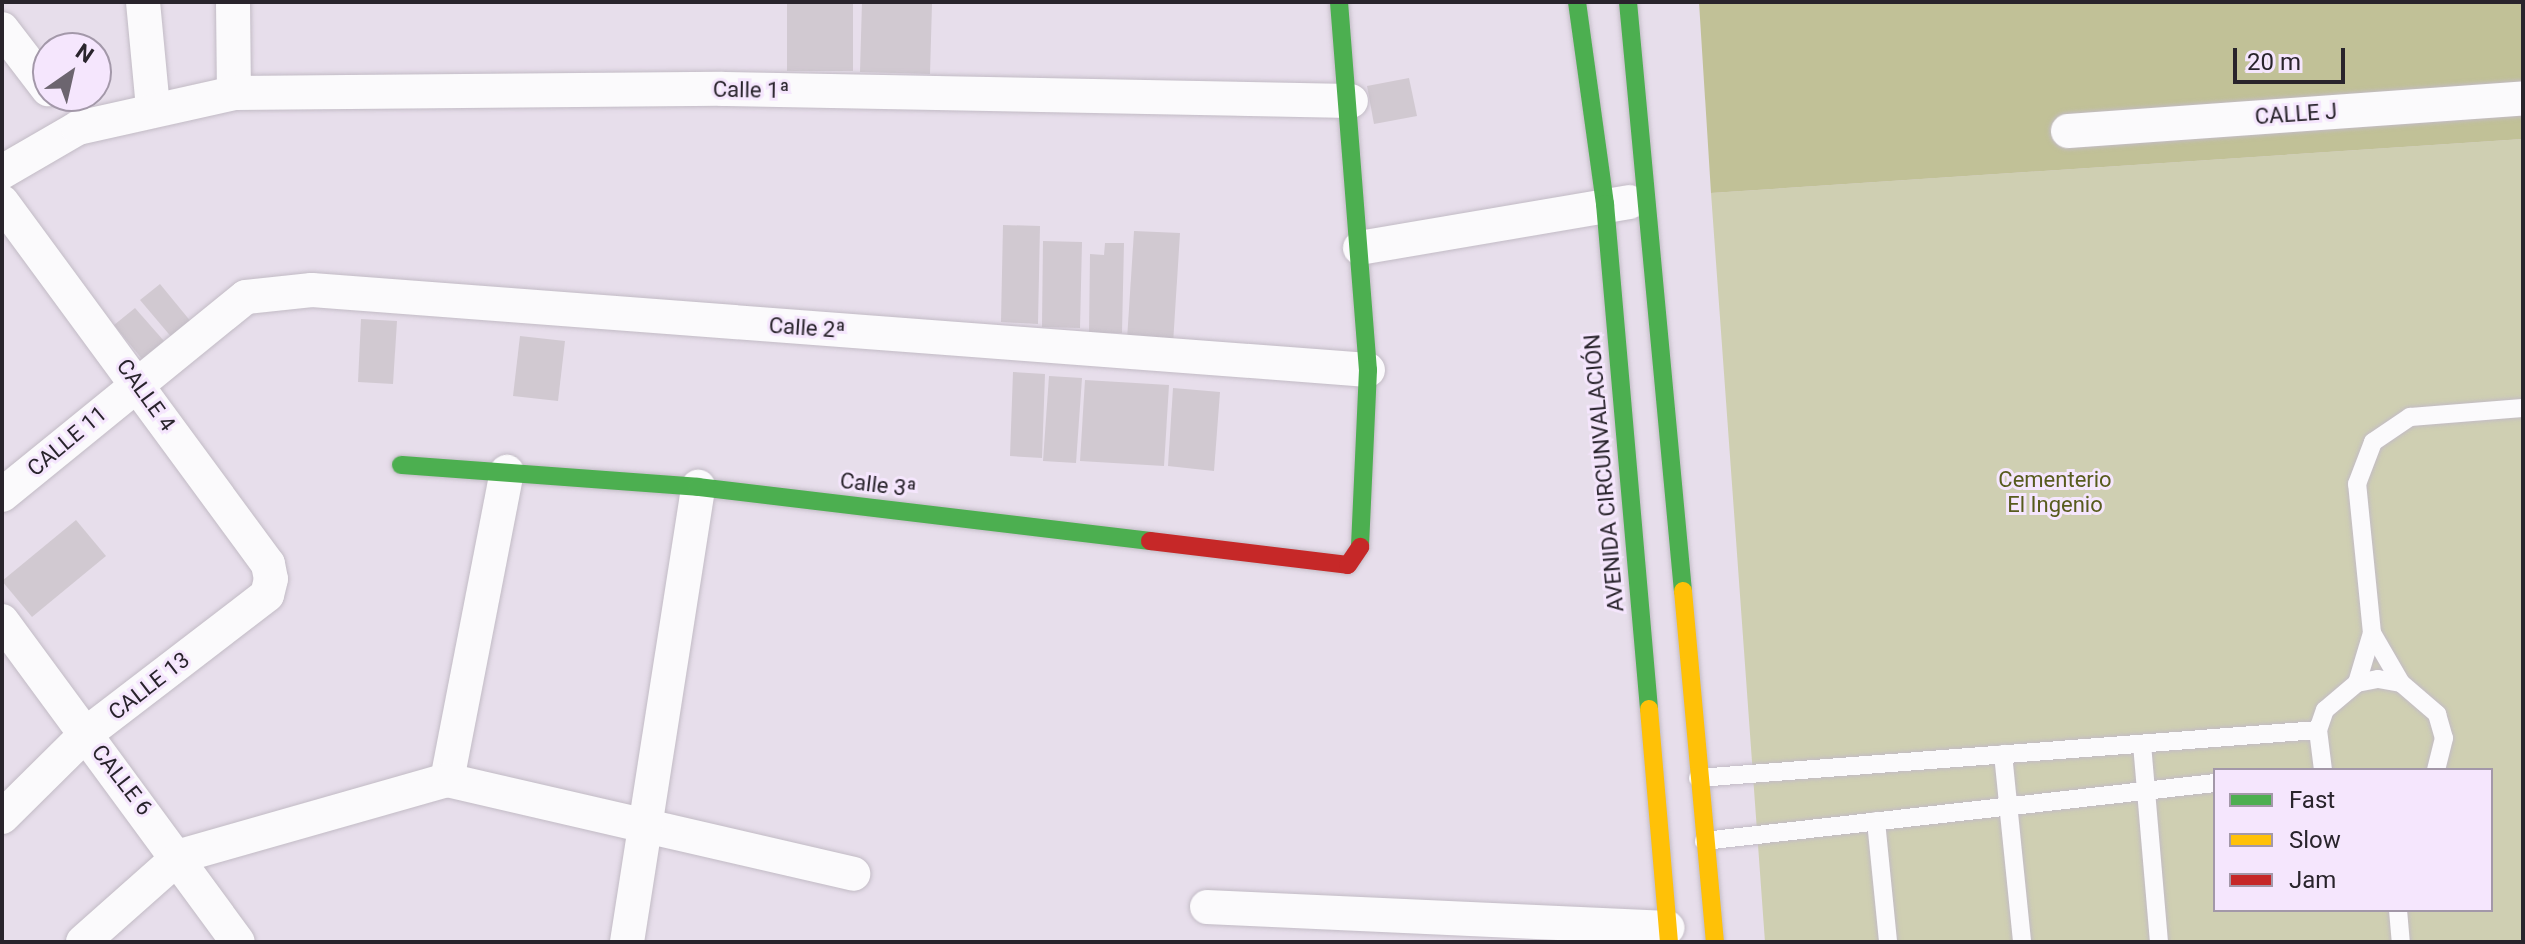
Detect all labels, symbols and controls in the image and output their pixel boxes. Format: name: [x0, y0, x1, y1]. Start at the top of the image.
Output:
north arrow: [32, 32, 112, 112]
scale bar: [2237, 32, 2349, 82]
text: N: [71, 39, 98, 68]
text: 20 m: [2247, 48, 2301, 76]
street label: Calle 1ª: [713, 76, 789, 104]
street label: CALLE J: [2254, 98, 2338, 130]
street label: Calle 2ª: [768, 312, 846, 344]
street label: AVENIDA CIRCUNVALACIÓN: [1579, 333, 1629, 613]
street label: CALLE 4: [111, 354, 181, 436]
street label: CALLE 11: [22, 400, 112, 482]
park label: Cementerio El Ingenio: [1998, 466, 2112, 518]
street label: Calle 3ª: [839, 467, 917, 503]
street label: CALLE 13: [103, 646, 195, 726]
street label: CALLE 6: [86, 739, 158, 821]
legend: [2213, 768, 2493, 912]
text: Fast: [2289, 786, 2335, 814]
text: Slow: [2289, 826, 2341, 854]
text: Jam: [2289, 866, 2336, 894]

